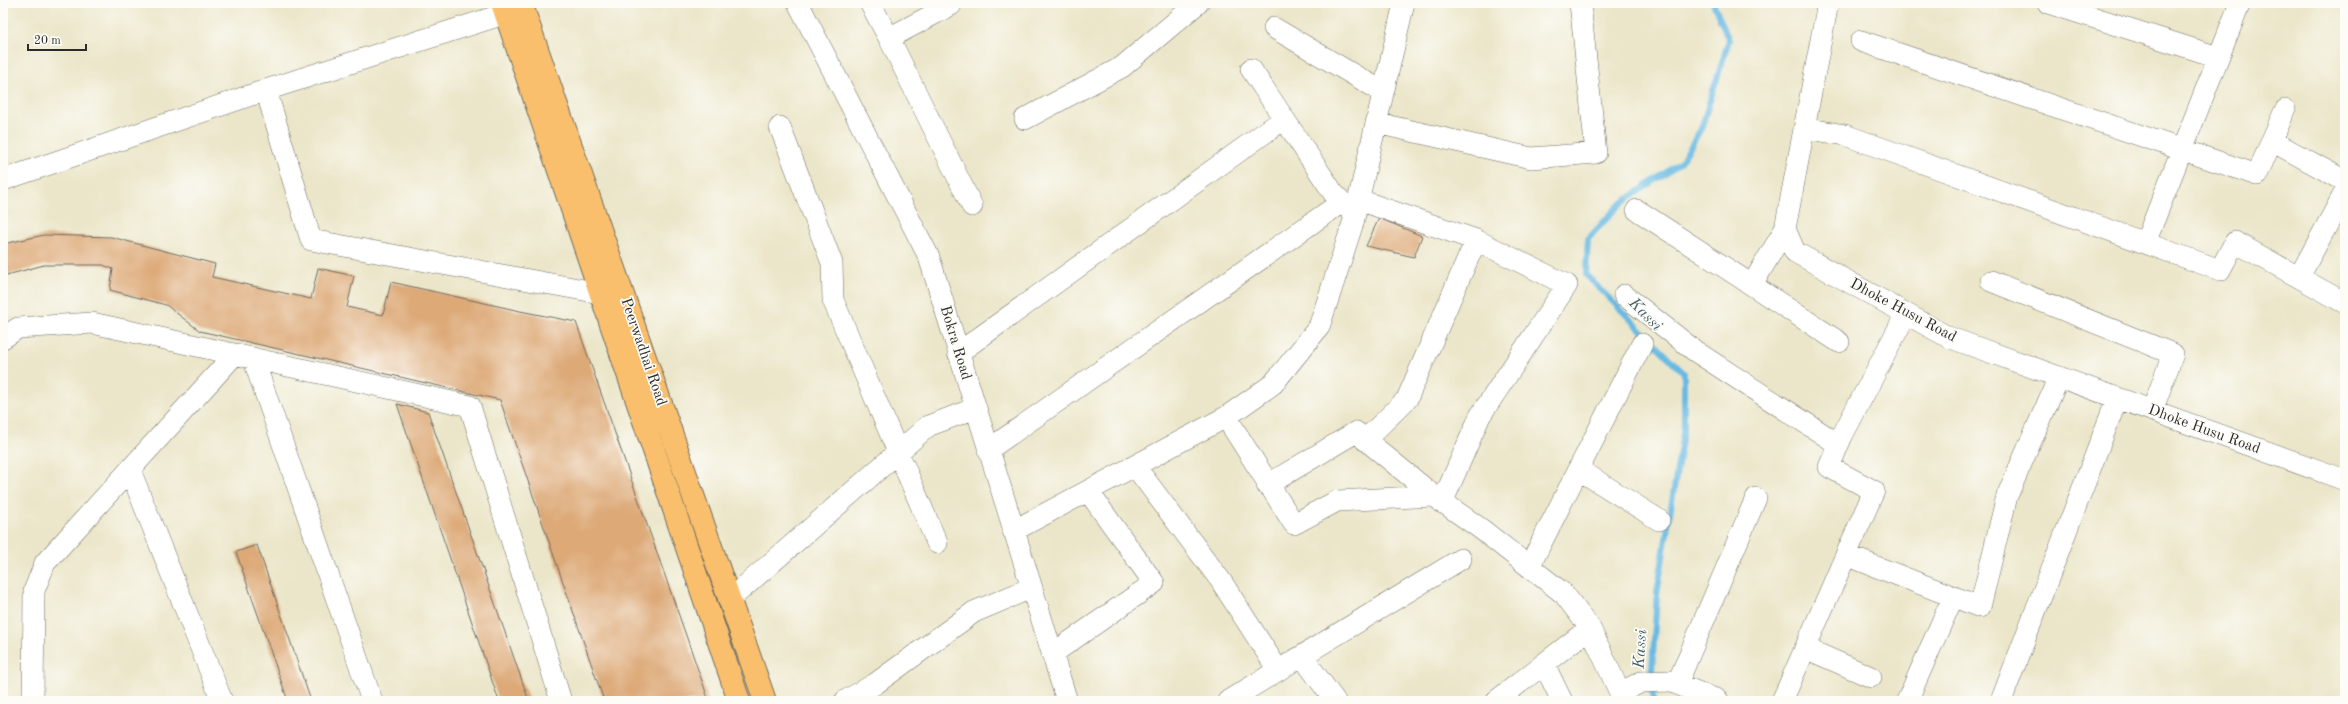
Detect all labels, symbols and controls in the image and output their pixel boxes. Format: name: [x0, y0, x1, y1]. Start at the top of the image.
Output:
scale bar: [28, 26, 86, 52]
text: 20 m: [34, 35, 61, 47]
street label: Dhoke Husu Road: [1847, 277, 1959, 345]
water label: Kassi: [1625, 295, 1665, 335]
street label: Peerwadhai Road: [618, 296, 669, 408]
street label: Bokra Road: [937, 304, 973, 382]
street label: Dhoke Husu Road: [2146, 403, 2262, 457]
water label: Kassi: [1632, 628, 1650, 670]

